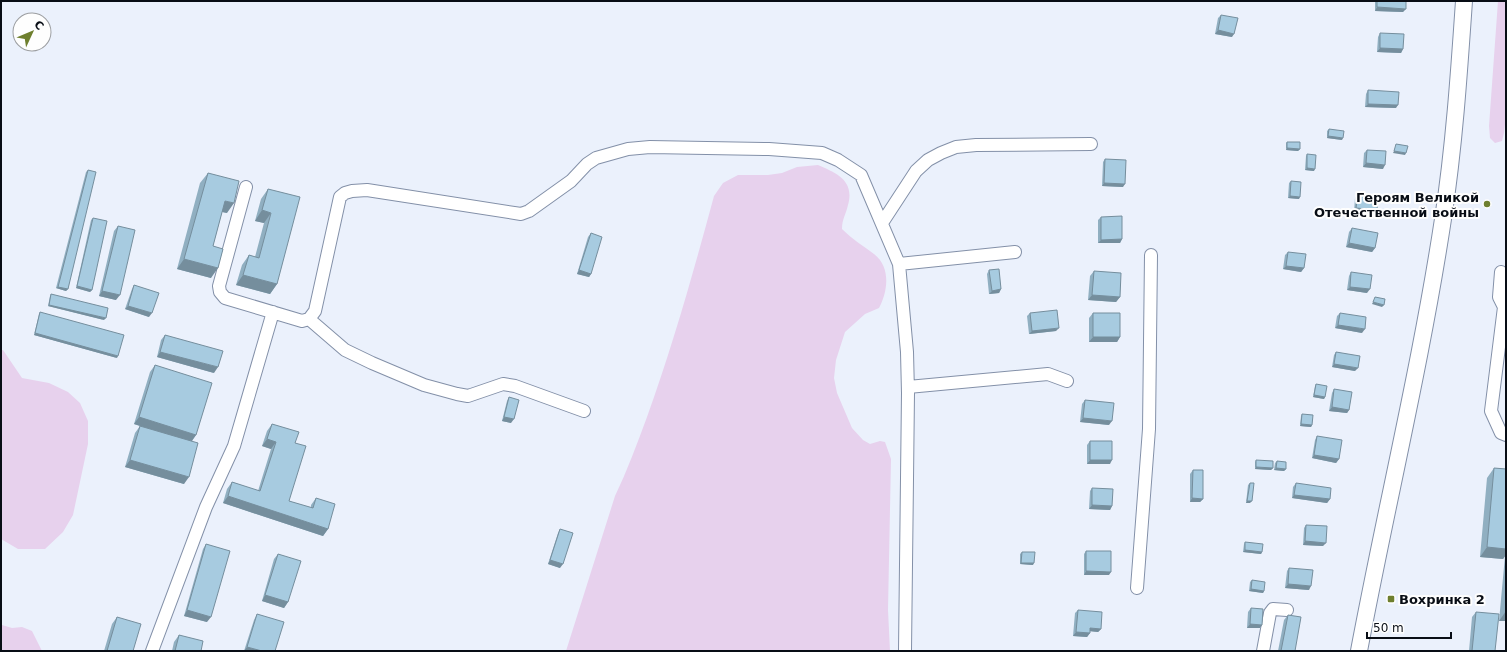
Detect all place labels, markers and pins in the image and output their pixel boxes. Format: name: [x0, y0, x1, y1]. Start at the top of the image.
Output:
place label: Героям Великой Отечественной войны: [1314, 190, 1479, 220]
marker: Героям Великой Отечественной войны: [1482, 199, 1492, 209]
place label: Вохринка 2: [1399, 592, 1485, 607]
marker: Вохринка 2: [1386, 594, 1396, 604]

